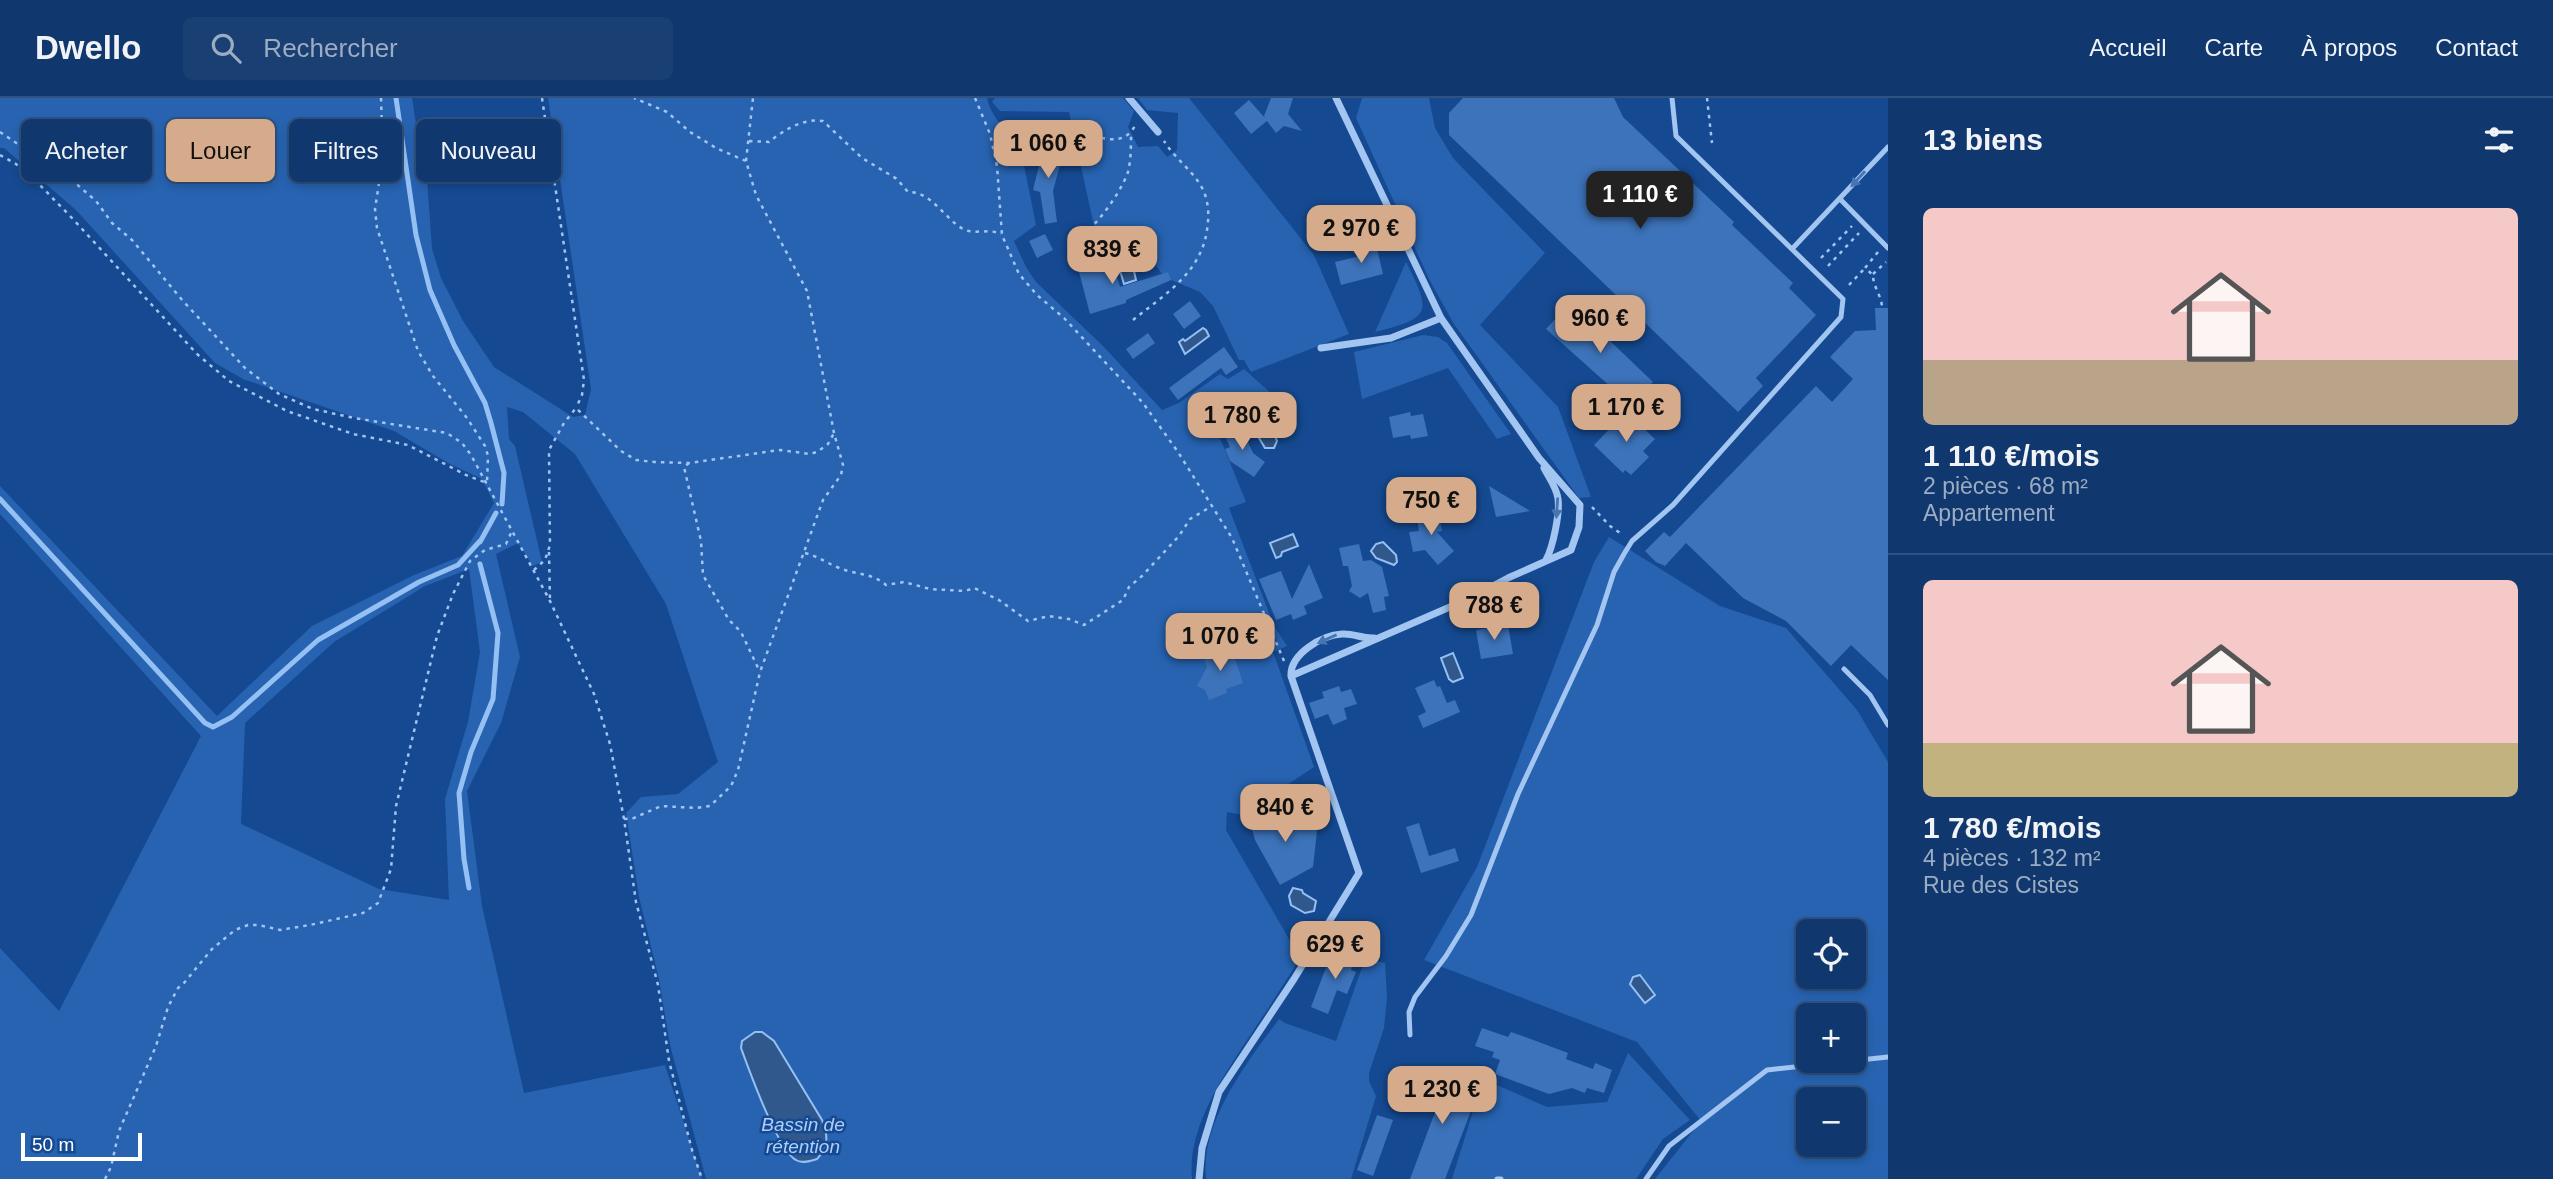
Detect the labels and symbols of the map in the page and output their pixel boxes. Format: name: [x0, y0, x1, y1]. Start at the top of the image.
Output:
pin: 1 060 €: [983, 120, 1113, 180]
one-way arrow: [1851, 170, 1867, 187]
pin: 1 110 €: [1575, 172, 1705, 231]
pin: 2 970 €: [1296, 206, 1426, 265]
pin: 839 €: [1063, 226, 1161, 286]
pin: 960 €: [1551, 296, 1649, 355]
pin: 1 170 €: [1561, 384, 1691, 444]
pin: 1 780 €: [1177, 392, 1307, 452]
pin: 750 €: [1382, 478, 1480, 537]
one-way arrow: [1551, 497, 1562, 519]
pin: 788 €: [1445, 582, 1543, 642]
pin: 1 070 €: [1155, 614, 1285, 673]
one-way arrow: [1317, 633, 1337, 645]
pin: 840 €: [1236, 784, 1334, 844]
pin: 629 €: [1286, 922, 1384, 981]
pin: 1 230 €: [1377, 1066, 1507, 1126]
water label: Bassin de rétention: [761, 1114, 845, 1157]
scale bar: [21, 1130, 142, 1162]

